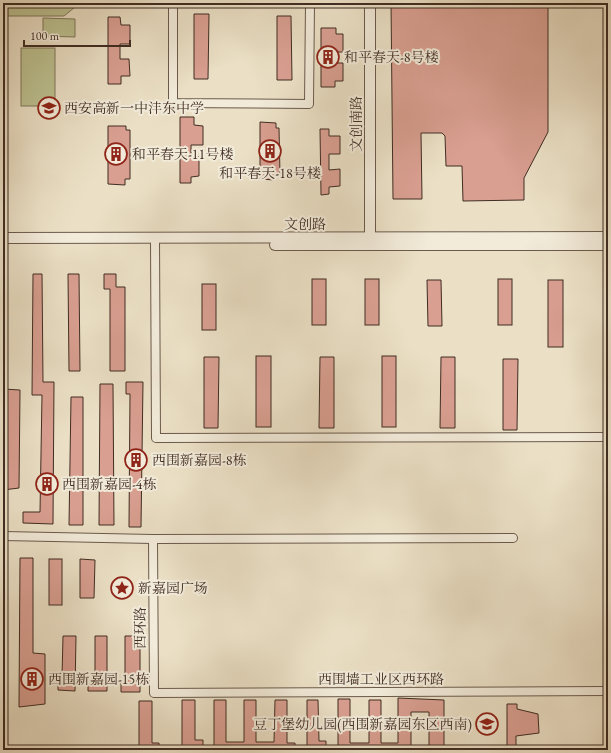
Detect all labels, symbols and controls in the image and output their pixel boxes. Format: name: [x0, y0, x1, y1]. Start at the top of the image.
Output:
scale bar: [24, 22, 130, 48]
text: 100 m: [30, 28, 60, 44]
building icon: 和平春天-8号楼: [315, 44, 341, 70]
place label: 和平春天-8号楼: [344, 48, 439, 66]
school or university icon: 西安高新一中沣东中学: [36, 95, 62, 121]
street label: 文创南路: [347, 96, 365, 152]
place label: 西安高新一中沣东中学: [64, 99, 204, 117]
building icon: 和平春天-18号楼: [257, 138, 283, 164]
building icon: 和平春天-11号楼: [103, 141, 129, 167]
place label: 和平春天-11号楼: [132, 145, 233, 163]
place label: 和平春天-18号楼: [219, 164, 321, 182]
street label: 文创路: [284, 215, 326, 233]
building icon: 西围新嘉园-8栋: [123, 447, 149, 473]
place label: 西围新嘉园-8栋: [152, 451, 247, 469]
building icon: 西围新嘉园-4栋: [34, 471, 60, 497]
place label: 西围新嘉园-4栋: [62, 475, 157, 493]
place icon: 新嘉园广场: [109, 575, 135, 601]
place label: 新嘉园广场: [138, 579, 208, 597]
street label: 西环路: [131, 607, 149, 649]
building icon: 西围新嘉园-15栋: [19, 666, 45, 692]
place label: 西围新嘉园-15栋: [48, 670, 149, 688]
street label: 西围墙工业区西环路: [318, 670, 444, 688]
school or university icon: 豆丁堡幼儿园(西围新嘉园东区西南): [474, 711, 500, 737]
place label: 豆丁堡幼儿园(西围新嘉园东区西南): [253, 715, 472, 733]

